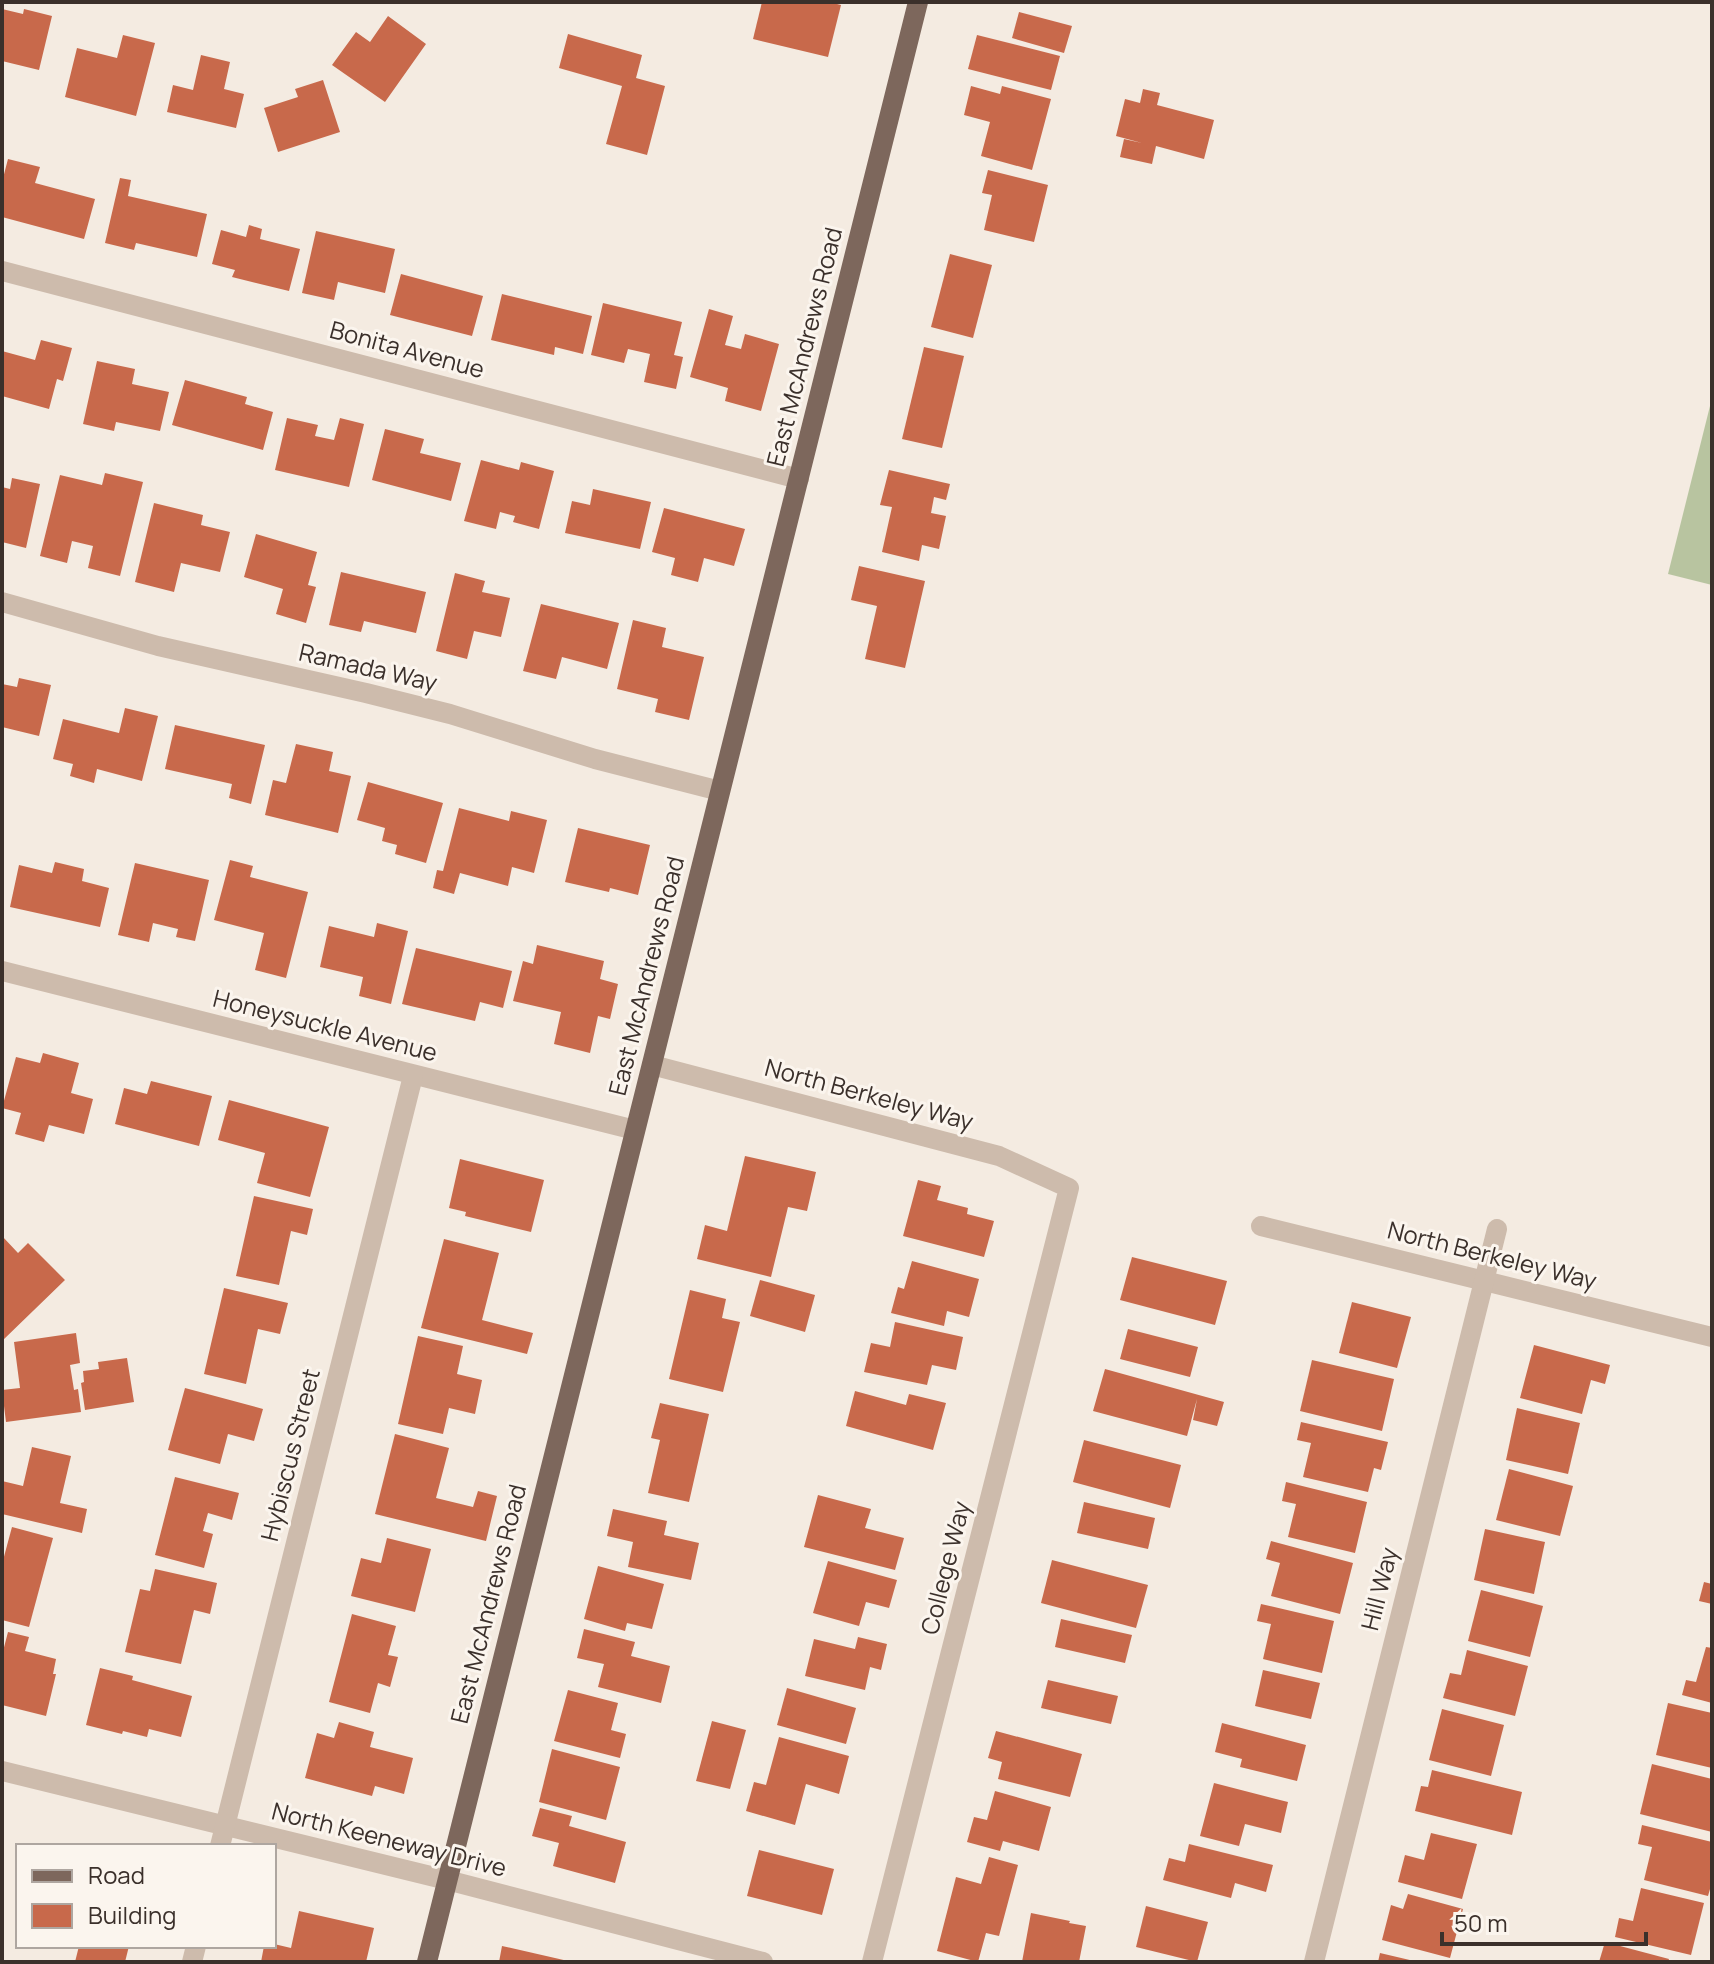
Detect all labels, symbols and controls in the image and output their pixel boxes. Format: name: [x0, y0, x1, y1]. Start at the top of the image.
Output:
street label: East McAndrews Road: [758, 224, 849, 470]
street label: Bonita Avenue: [326, 312, 488, 385]
street label: Ramada Way: [296, 635, 441, 699]
street label: East McAndrews Road: [600, 853, 691, 1099]
street label: Honeysuckle Avenue: [210, 981, 441, 1068]
street label: North Berkeley Way: [762, 1050, 978, 1137]
street label: North Berkeley Way: [1384, 1213, 1601, 1297]
street label: Hybiscus Street: [252, 1365, 327, 1544]
street label: East McAndrews Road: [442, 1481, 533, 1727]
street label: College Way: [912, 1497, 977, 1638]
street label: Hill Way: [1352, 1543, 1405, 1634]
street label: North Keeneway Drive: [269, 1793, 510, 1884]
legend: [16, 1844, 276, 1948]
text: Road: [88, 1858, 145, 1891]
scale bar: [1442, 1896, 1646, 1946]
text: Building: [88, 1898, 176, 1931]
text: 50 m: [1454, 1906, 1508, 1939]

